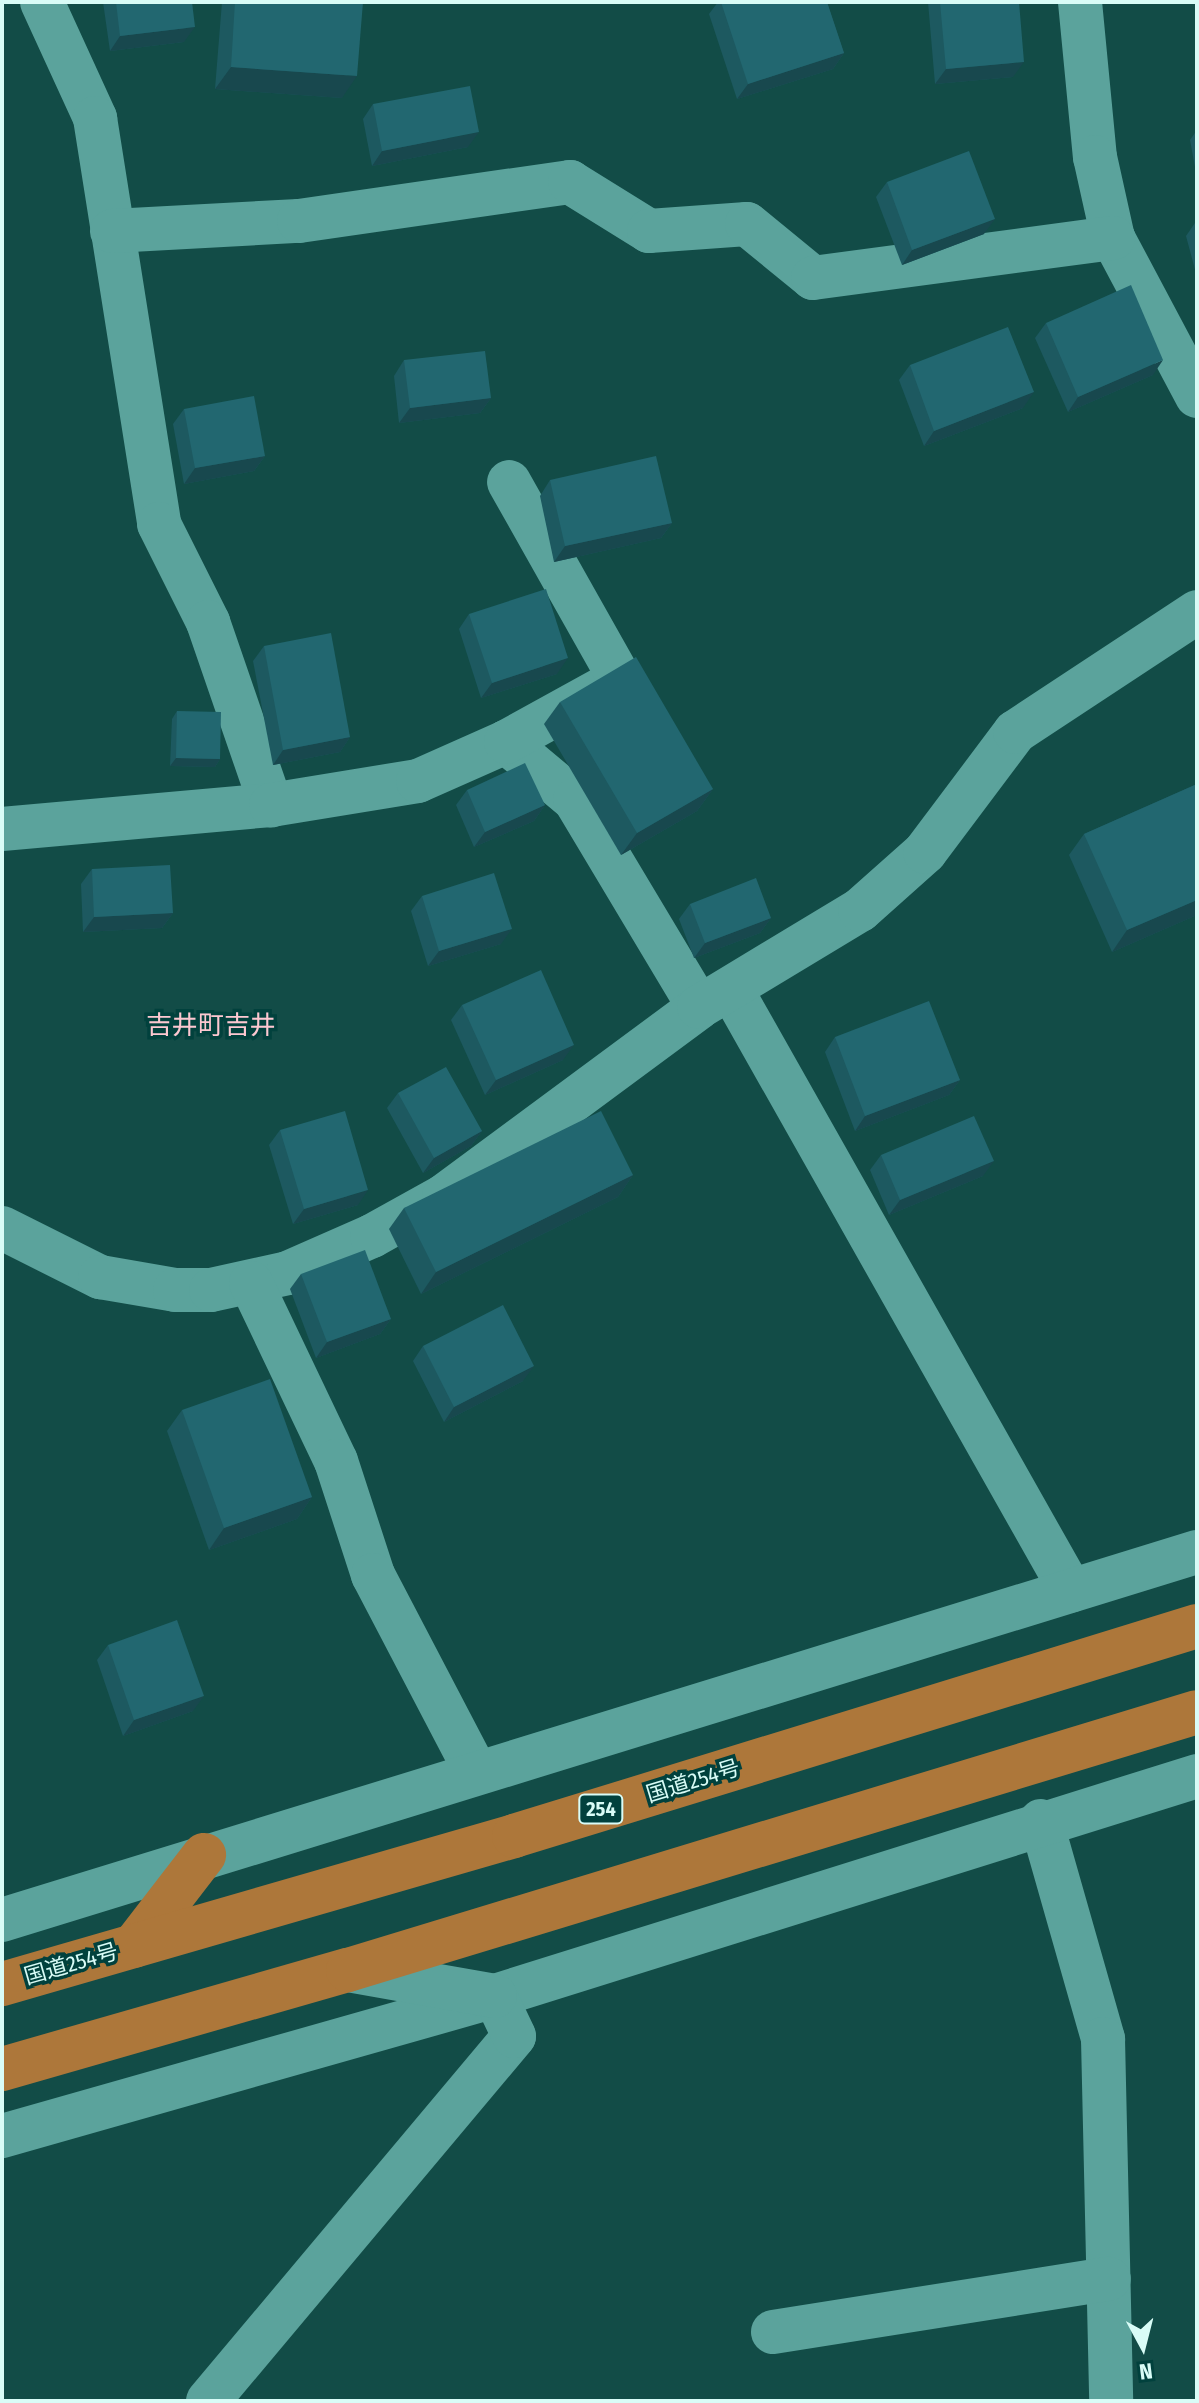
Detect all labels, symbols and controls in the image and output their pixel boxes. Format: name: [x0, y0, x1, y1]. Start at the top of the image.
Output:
district label: 吉井町吉井: [146, 1010, 276, 1042]
street label: 国道254号: [643, 1754, 743, 1808]
road number: 254: [577, 1793, 625, 1825]
street label: 国道254号: [21, 1938, 121, 1990]
north arrow: [1103, 2307, 1183, 2387]
text: N: [1138, 2357, 1154, 2386]

